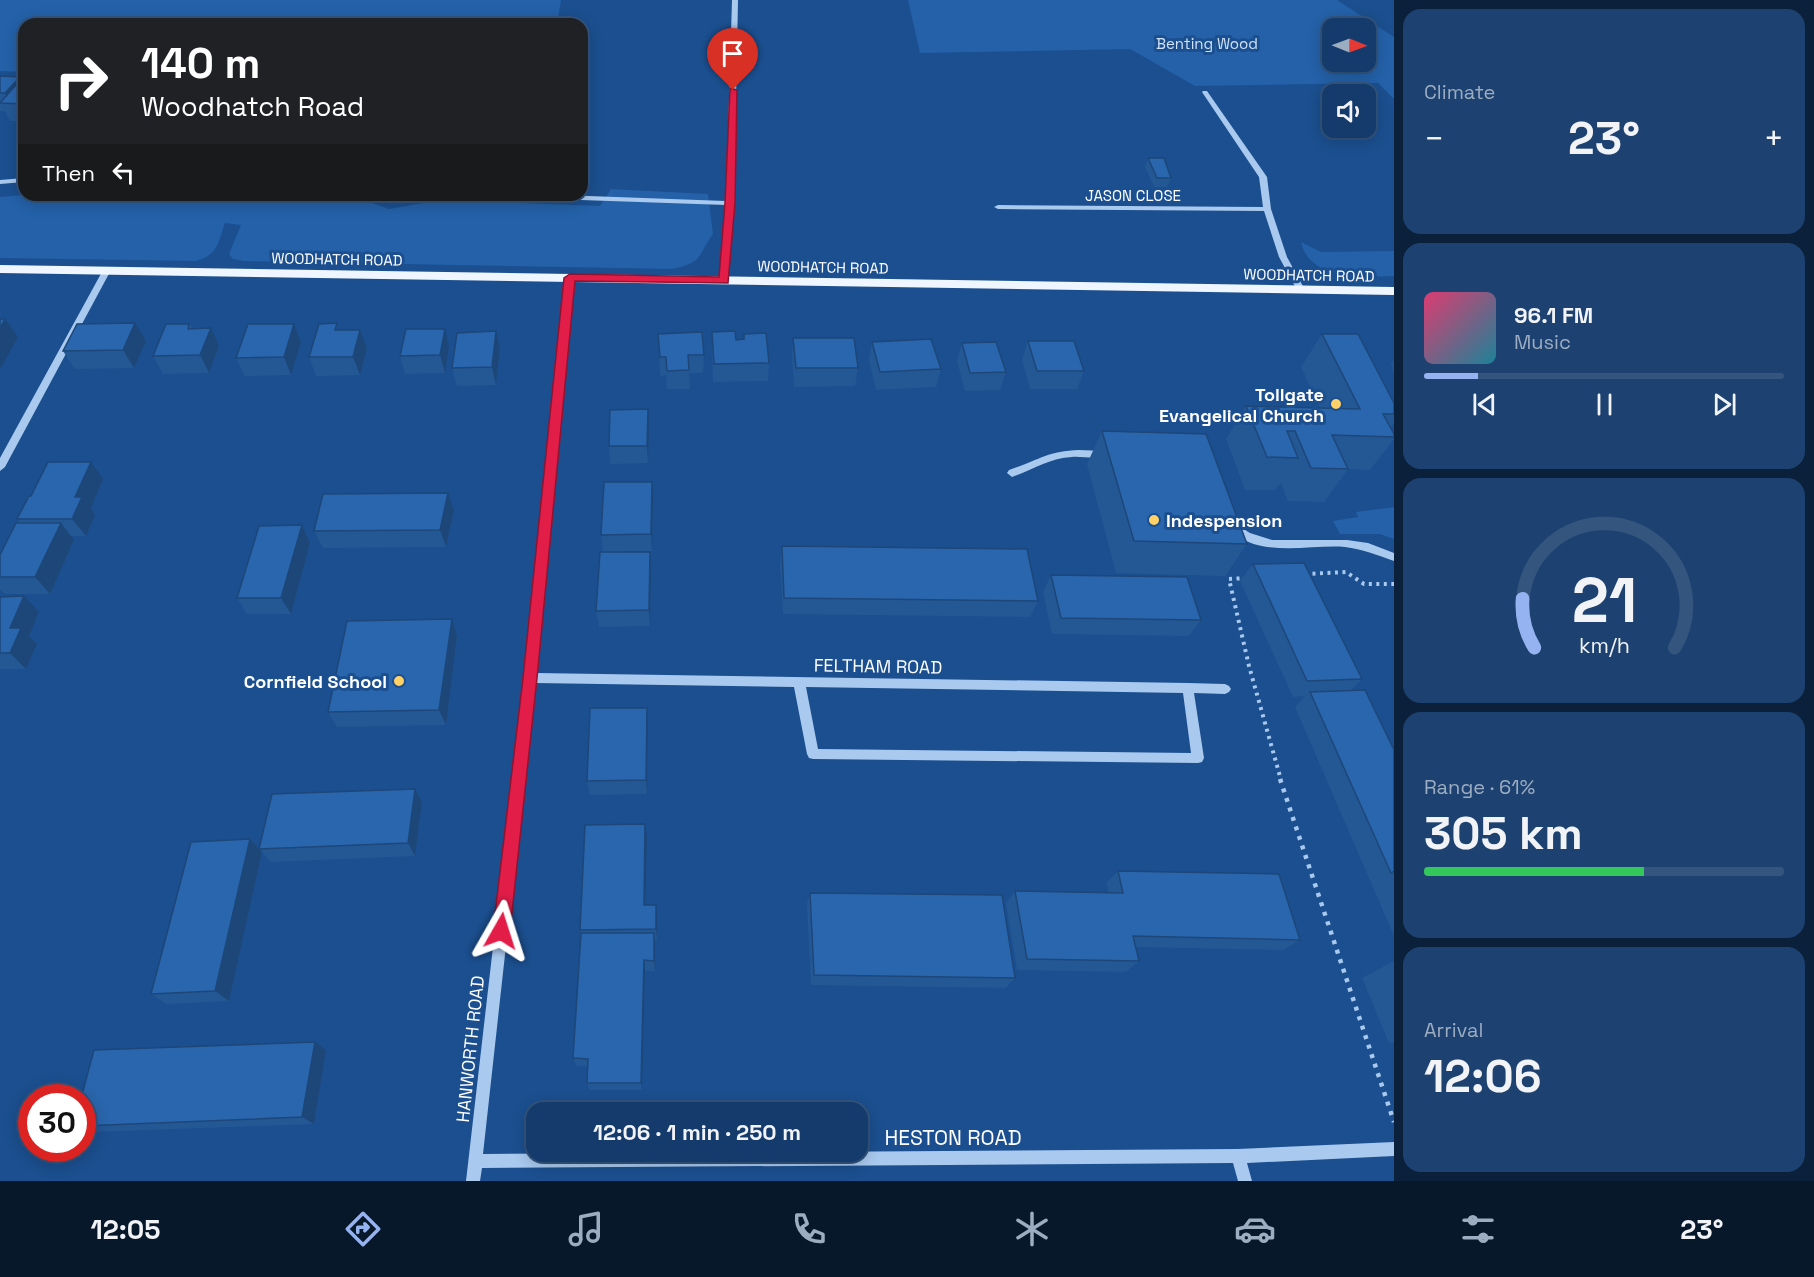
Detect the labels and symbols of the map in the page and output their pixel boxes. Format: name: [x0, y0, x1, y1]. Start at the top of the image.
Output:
north arrow: [1322, 18, 1376, 72]
pin: [707, 28, 758, 90]
park label: Benting Wood: [1156, 34, 1258, 53]
street label: JASON CLOSE: [1085, 186, 1181, 205]
street label: WOODHATCH ROAD: [271, 248, 403, 270]
street label: WOODHATCH ROAD: [757, 256, 889, 278]
street label: WOODHATCH ROAD: [1243, 264, 1375, 286]
place label: Tollgate Evangelical Church: [1159, 383, 1324, 427]
marker: Tollgate Evangelical Church: [1329, 397, 1343, 411]
place label: Indespension: [1166, 509, 1282, 532]
marker: Indespension: [1147, 513, 1161, 527]
street label: FELTHAM ROAD: [814, 653, 942, 679]
place label: Cornfield School: [244, 670, 387, 693]
marker: Cornfield School: [392, 674, 406, 688]
position arrow: [469, 899, 533, 963]
street label: HANWORTH ROAD: [451, 974, 489, 1124]
speed limit sign: 30: [18, 1084, 96, 1162]
street label: HESTON ROAD: [884, 1124, 1022, 1151]

